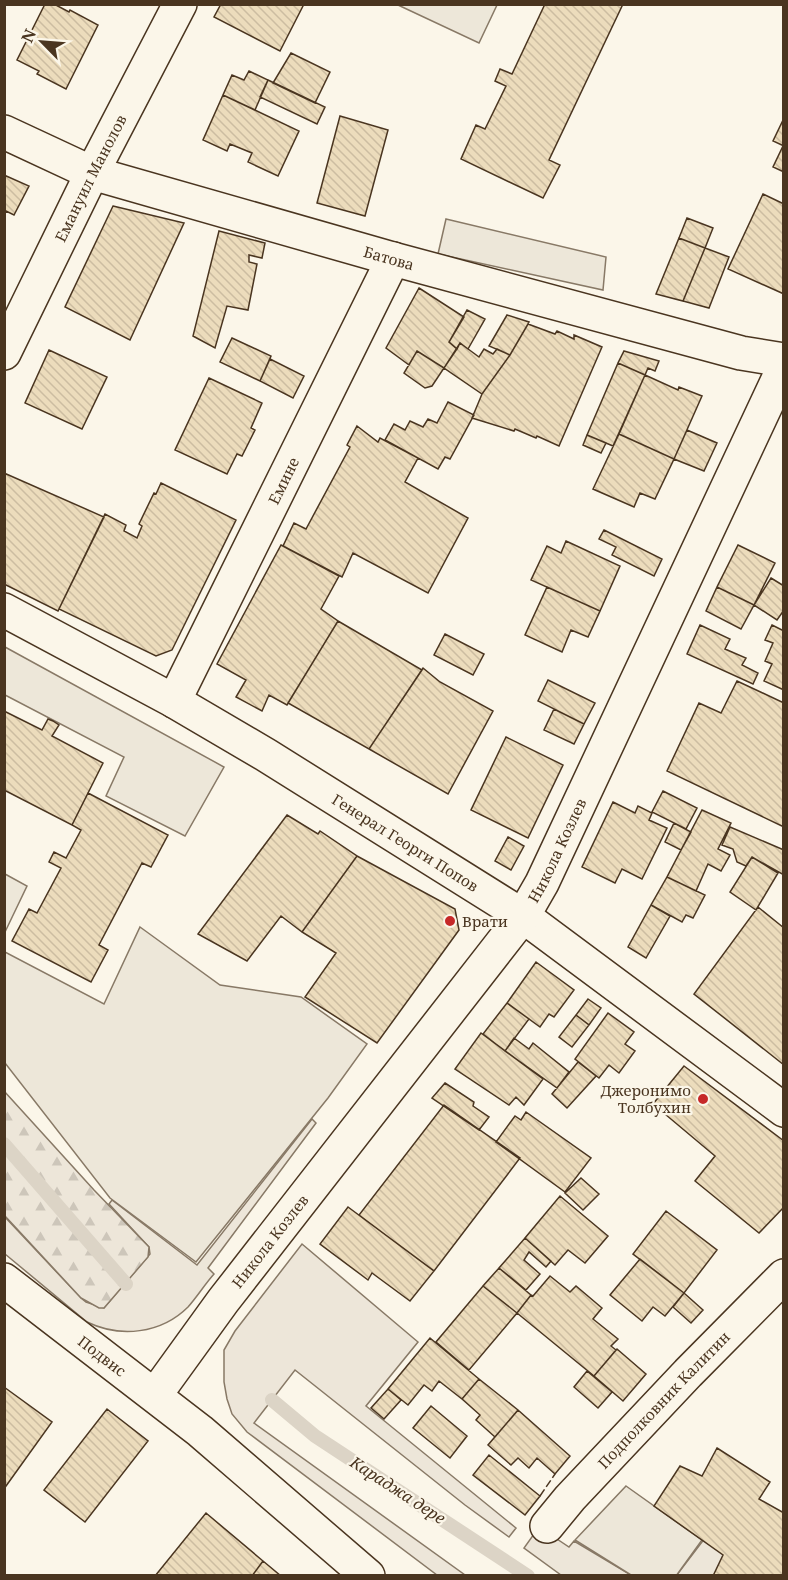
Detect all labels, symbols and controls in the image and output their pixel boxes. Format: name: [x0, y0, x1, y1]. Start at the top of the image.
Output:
north arrow: [12, 12, 72, 72]
text: N: [16, 25, 41, 46]
street label: Емануил Манолов: [50, 111, 131, 245]
street label: Батова: [362, 241, 416, 274]
street label: Емине: [263, 454, 303, 507]
street label: Генерал Георги Попов: [328, 789, 482, 896]
street label: Никола Козлев: [523, 795, 590, 906]
place label: Врати: [462, 911, 508, 931]
marker: Врати: [443, 914, 457, 928]
place label: Джеронимо Толбухин: [600, 1080, 691, 1117]
marker: Джеронимо Толбухин: [696, 1092, 710, 1106]
street label: Никола Козлев: [227, 1190, 312, 1292]
street label: Подполковник Калитин: [593, 1327, 734, 1473]
street label: Подвис: [74, 1331, 130, 1381]
water label: Караджа дере: [345, 1450, 450, 1529]

